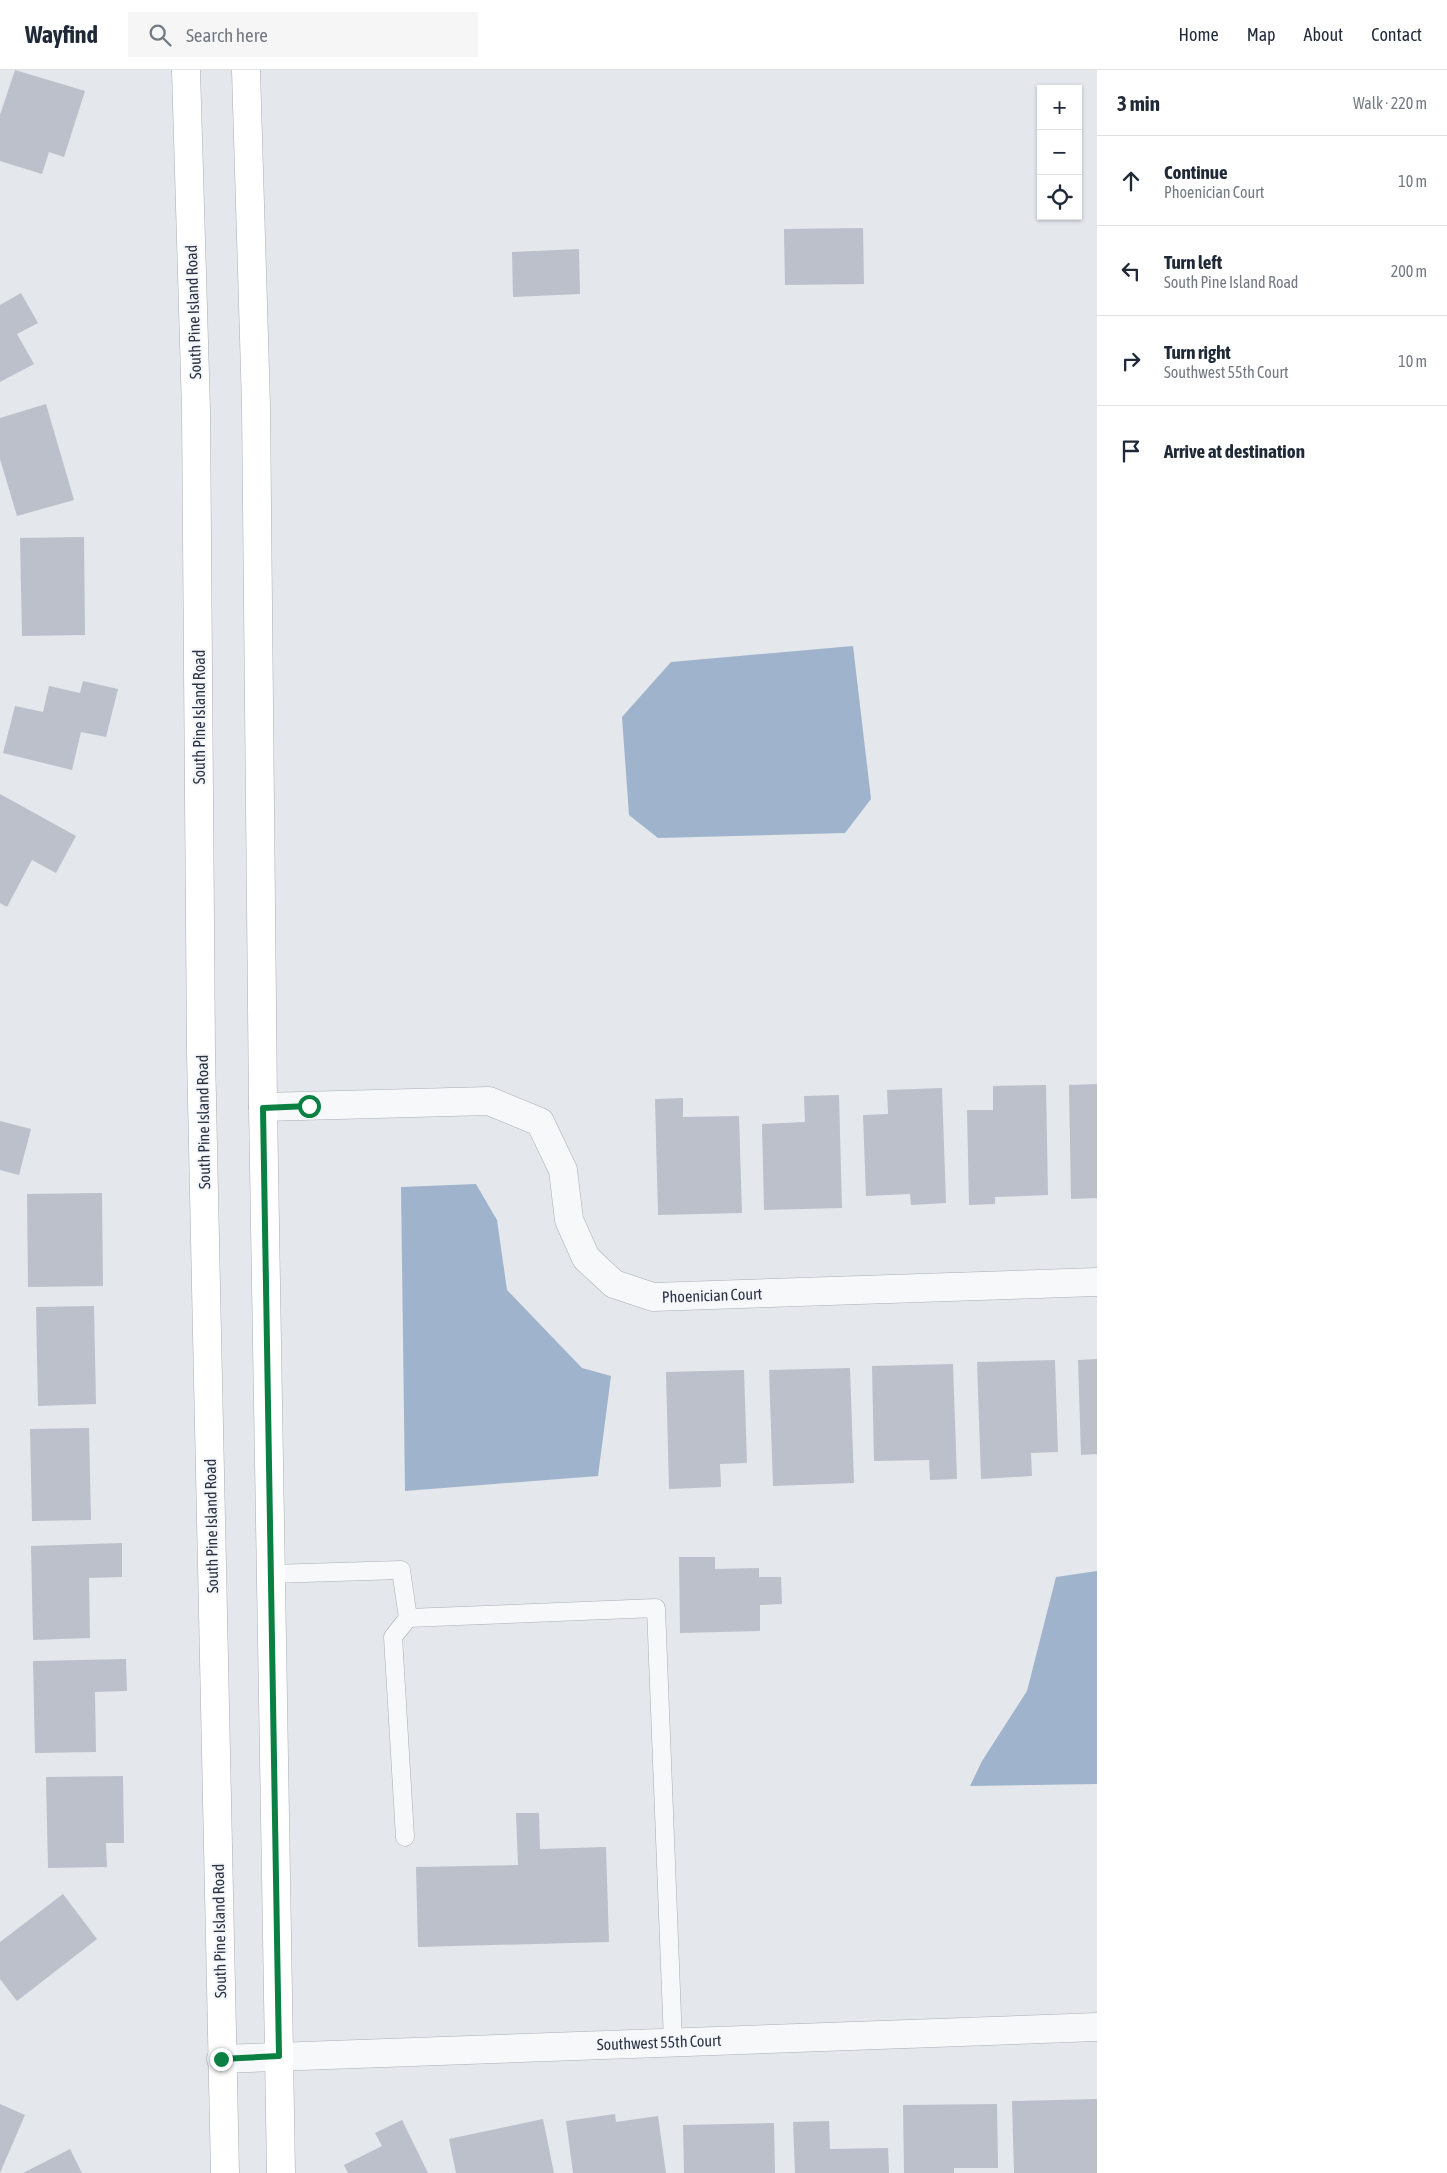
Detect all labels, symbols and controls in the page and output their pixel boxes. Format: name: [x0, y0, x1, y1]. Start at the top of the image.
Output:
search box: [128, 12, 478, 57]
text: Wayfind: [25, 21, 98, 48]
icon: search: [146, 21, 174, 49]
text: Search here: [186, 24, 268, 46]
text: Home: [1179, 24, 1219, 45]
text: Map: [1247, 24, 1276, 45]
text: About: [1304, 24, 1343, 45]
text: Contact: [1371, 24, 1422, 45]
map controls: [1037, 85, 1082, 220]
button: +: [1037, 85, 1082, 130]
text: 3 min: [1117, 91, 1160, 115]
text: Walk · 220 m: [1353, 94, 1427, 112]
button: −: [1037, 130, 1082, 175]
text: Continue: [1164, 161, 1228, 183]
icon: ahead: [1117, 167, 1145, 195]
text: 10 m: [1398, 172, 1427, 190]
button: locate: [1037, 175, 1082, 220]
text: Phoenician Court: [1164, 183, 1264, 201]
street label: South Pine Island Road: [182, 245, 204, 379]
text: Turn left: [1164, 251, 1222, 273]
icon: left: [1117, 257, 1145, 285]
text: 200 m: [1391, 262, 1427, 280]
text: South Pine Island Road: [1164, 273, 1298, 291]
text: Turn right: [1164, 341, 1231, 363]
icon: right: [1117, 347, 1145, 375]
text: 10 m: [1398, 352, 1427, 370]
text: Southwest 55th Court: [1164, 363, 1289, 381]
icon: arrive: [1117, 437, 1145, 465]
text: Arrive at destination: [1164, 440, 1305, 462]
street label: South Pine Island Road: [190, 650, 208, 784]
street label: South Pine Island Road: [193, 1055, 213, 1189]
route start: [298, 1095, 321, 1118]
street label: Phoenician Court: [661, 1284, 763, 1306]
street label: South Pine Island Road: [201, 1459, 221, 1593]
street label: South Pine Island Road: [209, 1864, 229, 1998]
street label: Southwest 55th Court: [596, 2031, 722, 2053]
route end: [210, 2048, 233, 2071]

